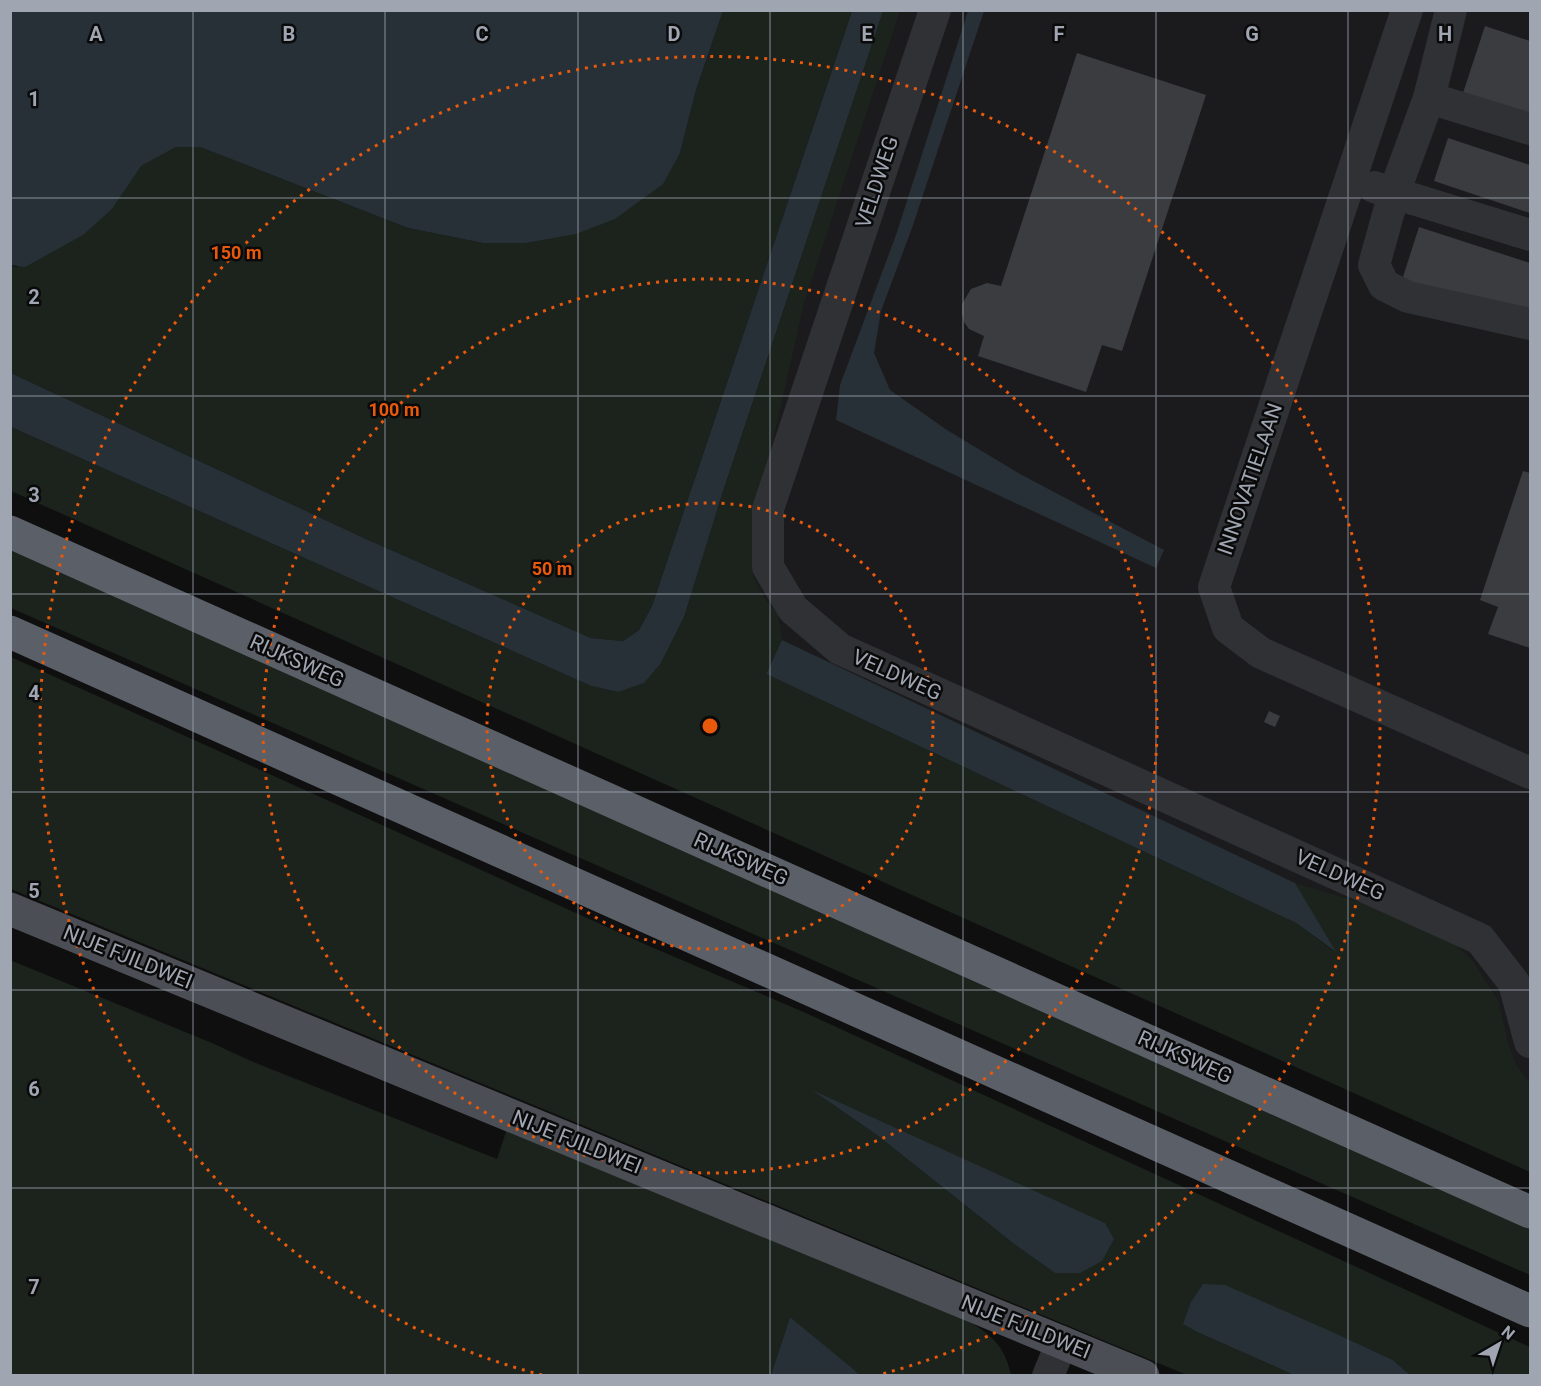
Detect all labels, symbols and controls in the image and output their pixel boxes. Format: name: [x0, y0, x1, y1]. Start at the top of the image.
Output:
text: A: [89, 22, 103, 46]
text: B: [283, 22, 295, 46]
text: C: [475, 22, 489, 46]
text: D: [668, 22, 681, 46]
text: E: [861, 22, 873, 46]
text: F: [1054, 22, 1065, 46]
text: G: [1245, 22, 1259, 46]
text: H: [1438, 22, 1452, 46]
text: 1: [28, 87, 40, 111]
street label: VELDWEG: [851, 133, 903, 231]
text: 150 m: [210, 242, 262, 263]
text: 2: [28, 285, 40, 309]
text: 100 m: [368, 399, 420, 420]
street label: INNOVATIELAAN: [1213, 400, 1287, 558]
text: 3: [28, 483, 40, 507]
text: 50 m: [532, 558, 572, 579]
street label: RIJKSWEG: [246, 630, 348, 692]
street label: VELDWEG: [849, 645, 945, 705]
text: 4: [28, 681, 40, 705]
centre of rings: [700, 716, 720, 736]
street label: RIJKSWEG: [690, 828, 792, 890]
street label: VELDWEG: [1292, 845, 1388, 905]
text: 5: [28, 879, 40, 903]
street label: NIJE FJILDWEI: [60, 920, 196, 994]
street label: RIJKSWEG: [1134, 1026, 1236, 1088]
text: 6: [28, 1077, 40, 1101]
street label: NIJE FJILDWEI: [509, 1105, 645, 1179]
text: 7: [28, 1275, 40, 1299]
street label: NIJE FJILDWEI: [958, 1290, 1094, 1364]
north arrow: [1469, 1314, 1529, 1374]
text: N: [1498, 1322, 1518, 1344]

